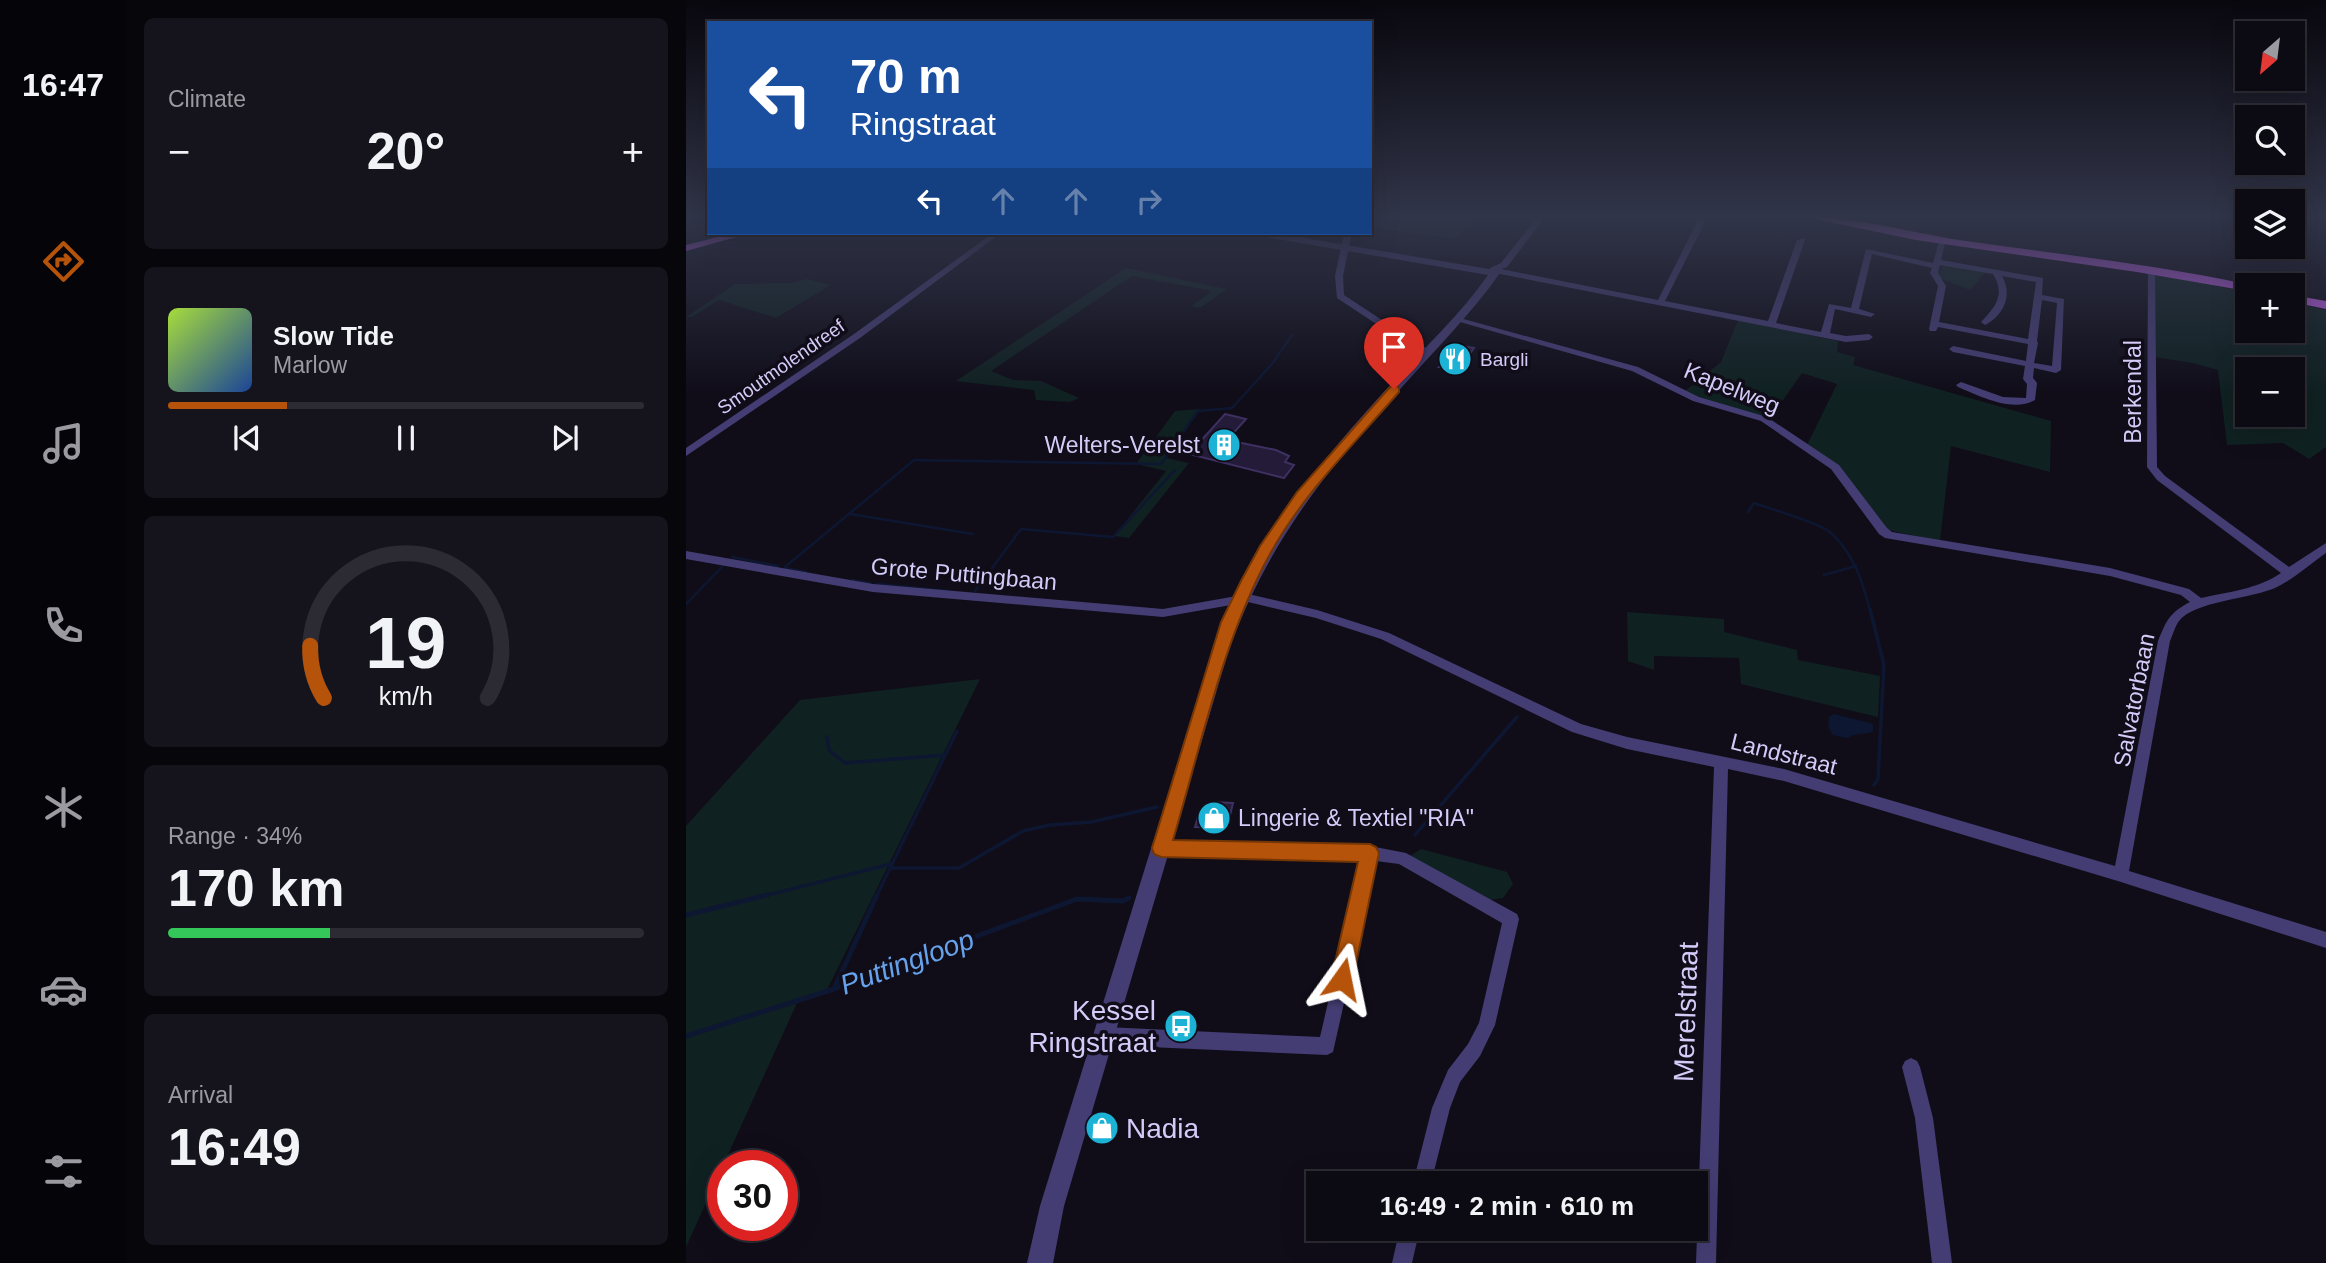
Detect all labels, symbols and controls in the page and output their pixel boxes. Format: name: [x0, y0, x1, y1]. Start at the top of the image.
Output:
north arrow: [2235, 21, 2305, 91]
map controls: [2235, 21, 2305, 427]
icon: left: [735, 49, 826, 140]
text: 70 m: [850, 49, 962, 103]
text: 16:47: [22, 67, 104, 103]
text: Climate: [168, 86, 246, 112]
button: search: [2235, 105, 2305, 175]
text: Ringstraat: [850, 106, 996, 142]
text: 20°: [367, 122, 445, 180]
text: −: [168, 131, 190, 173]
text: +: [622, 131, 644, 173]
icon: left: [911, 182, 949, 220]
icon: ahead: [984, 182, 1022, 220]
icon: ahead: [1057, 182, 1095, 220]
icon: right: [1130, 182, 1168, 220]
button: layers: [2235, 189, 2305, 259]
icon: directions: [39, 237, 88, 286]
button: +: [2235, 273, 2305, 343]
street label: Smoutmolendreef: [714, 315, 849, 419]
pin: [1364, 317, 1424, 389]
text: Slow Tide: [273, 321, 394, 351]
icon: arrive: [1375, 328, 1413, 366]
restaurant icon: Bargli: [1436, 340, 1474, 378]
street label: Berkendal: [2120, 340, 2146, 444]
place label: Bargli: [1480, 349, 1529, 370]
text: Marlow: [273, 352, 347, 378]
street label: Kapelweg: [1680, 357, 1784, 419]
button: −: [2235, 357, 2305, 427]
icon: music: [39, 419, 88, 468]
icon: previous: [228, 419, 266, 457]
icon: pause: [387, 419, 425, 457]
icon: next: [546, 419, 584, 457]
building icon: Welters-Verelst: [1205, 426, 1243, 464]
place label: Welters-Verelst: [1044, 432, 1201, 458]
street label: Grote Puttingbaan: [870, 553, 1058, 595]
icon: phone: [39, 601, 88, 650]
text: 19: [366, 602, 446, 683]
street label: Salvatorbaan: [2108, 631, 2160, 769]
text: km/h: [379, 681, 433, 709]
street label: Landstraat: [1728, 728, 1840, 780]
icon: climate: [39, 783, 88, 832]
shop icon: Lingerie & Textiel "RIA": [1195, 799, 1233, 837]
place label: Lingerie & Textiel "RIA": [1238, 805, 1474, 831]
text: Range · 34%: [168, 823, 302, 849]
text: 170 km: [168, 859, 344, 917]
water label: Puttingloop: [836, 923, 978, 1001]
street label: Merelstraat: [1668, 941, 1704, 1083]
position arrow: [1305, 942, 1379, 1016]
icon: car: [39, 965, 88, 1014]
place label: Kessel Ringstraat: [1028, 995, 1156, 1058]
bus stop icon: Kessel Ringstraat: [1162, 1007, 1200, 1045]
text: Arrival: [168, 1082, 233, 1108]
shop icon: Nadia: [1083, 1109, 1121, 1147]
place label: Nadia: [1126, 1113, 1200, 1144]
text: 16:49: [168, 1118, 301, 1176]
icon: filters: [39, 1147, 88, 1196]
speed limit sign: 30: [707, 1150, 798, 1241]
text: 16:49 · 2 min · 610 m: [1380, 1191, 1634, 1221]

